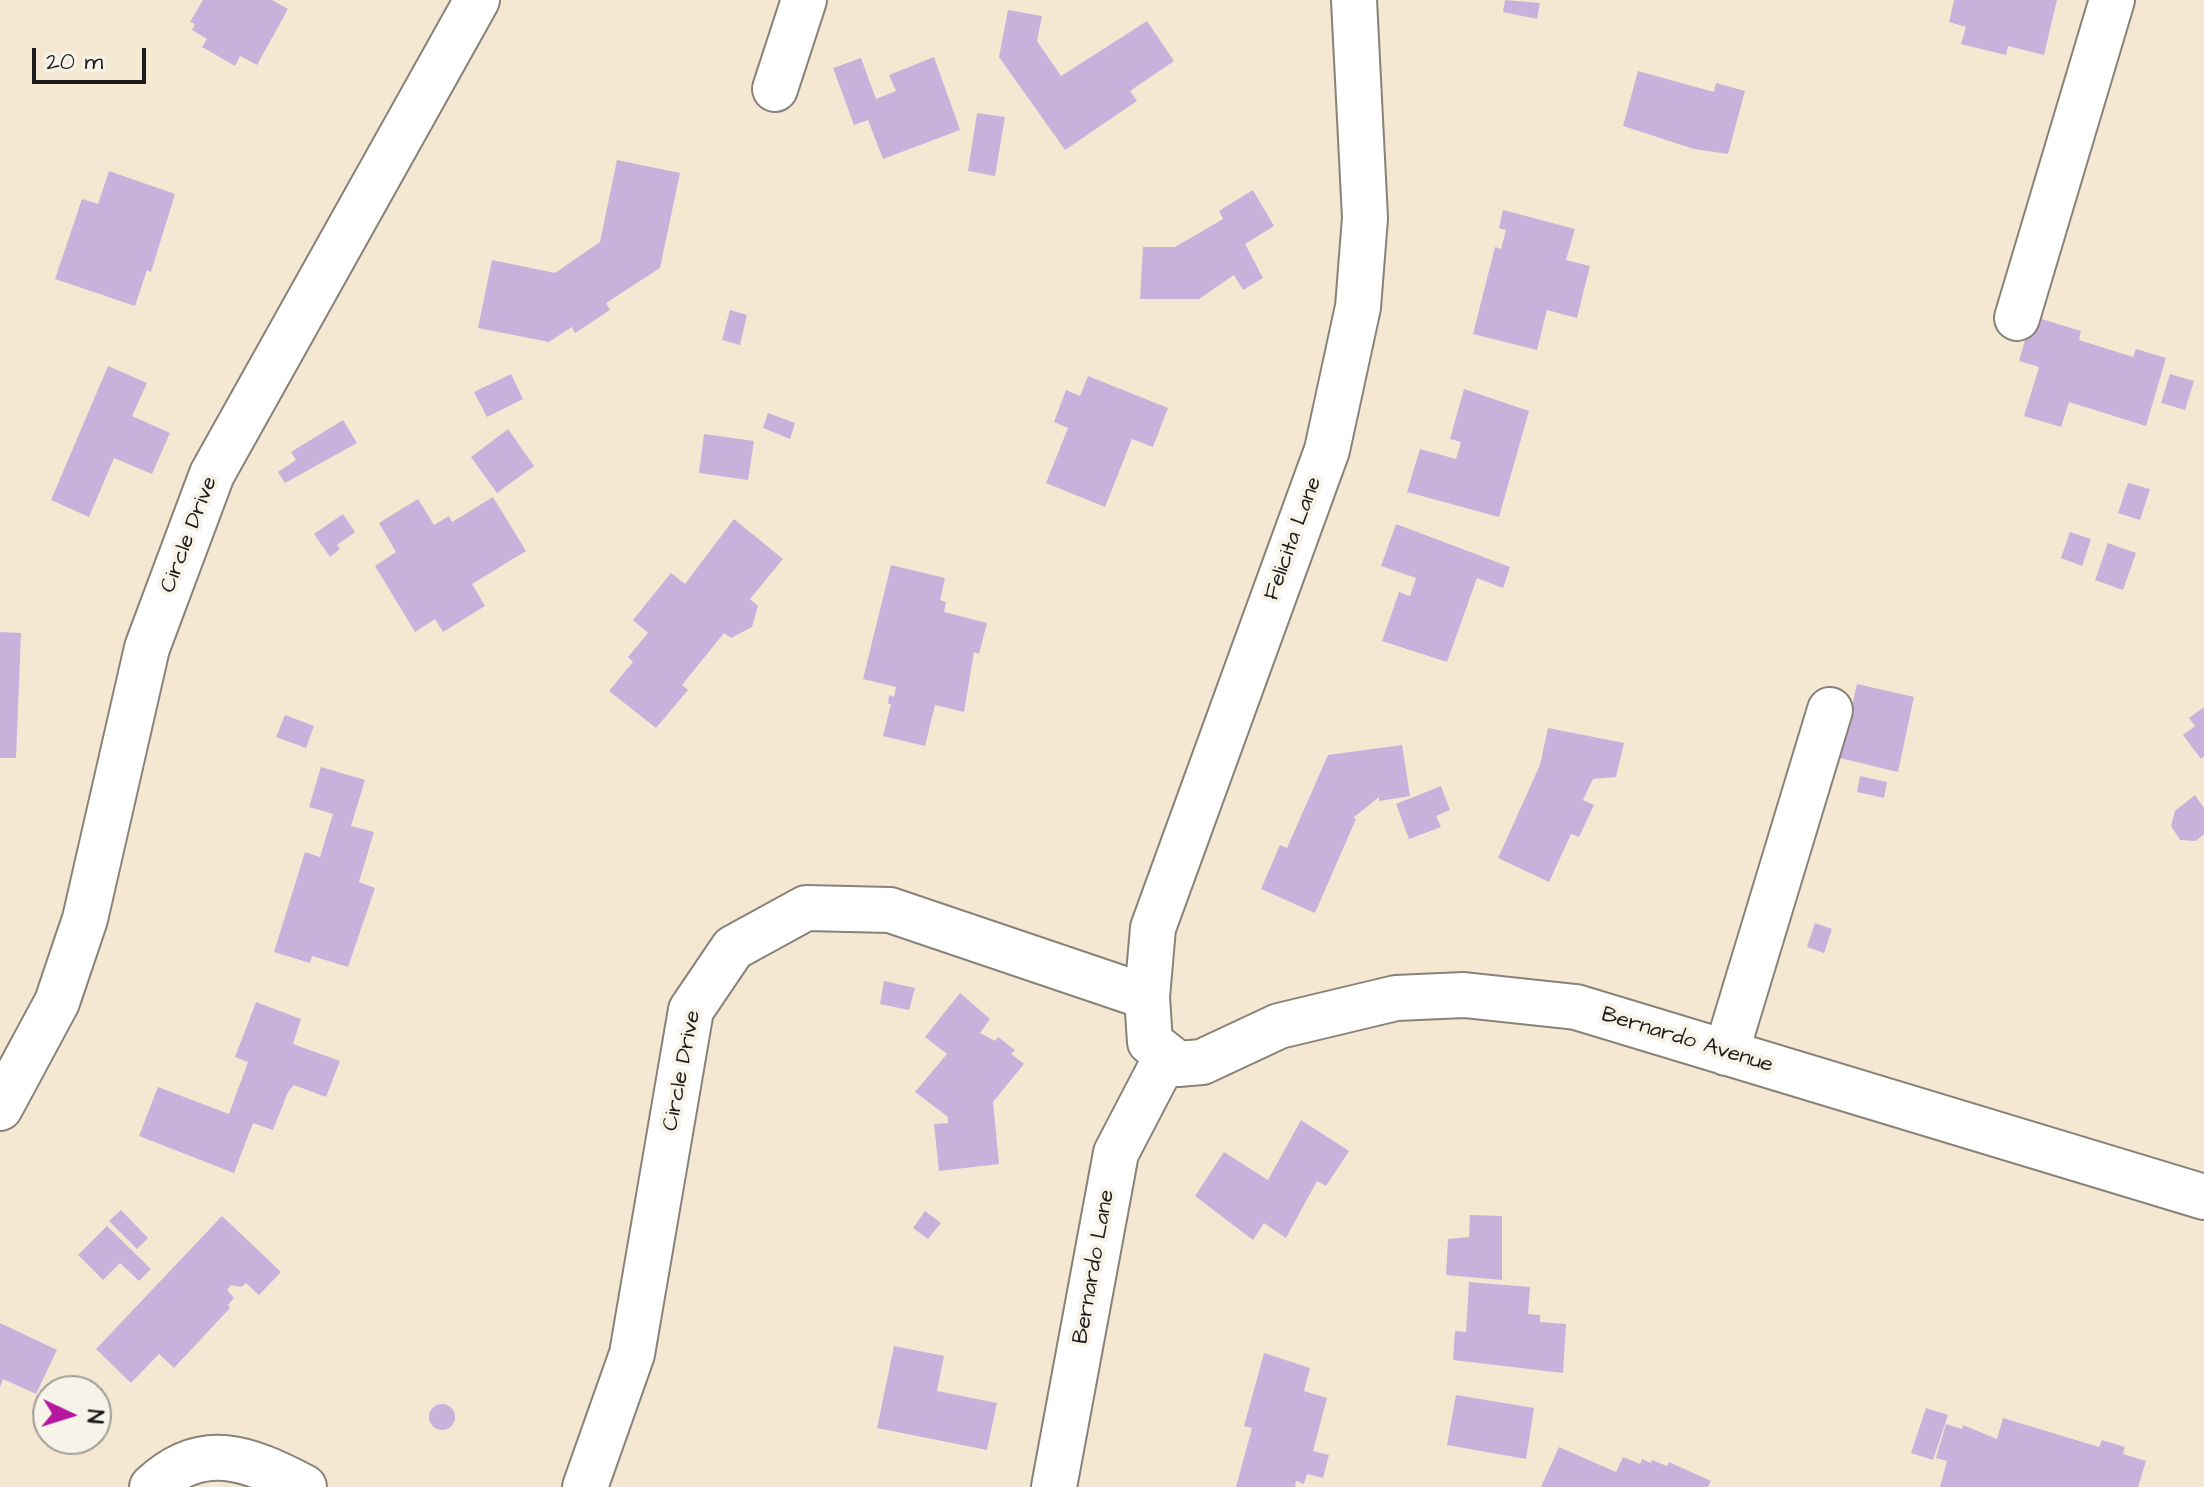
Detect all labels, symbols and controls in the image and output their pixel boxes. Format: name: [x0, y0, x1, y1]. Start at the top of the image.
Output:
scale bar: [36, 32, 150, 82]
text: 20 m: [46, 45, 103, 79]
street label: Circle Drive: [156, 473, 224, 597]
street label: Felicita Lane: [1259, 474, 1329, 604]
street label: Bernardo Avenue: [1598, 1002, 1776, 1080]
street label: Circle Drive: [658, 1009, 708, 1133]
street label: Bernardo Lane: [1068, 1188, 1122, 1346]
north arrow: [32, 1375, 112, 1455]
text: N: [79, 1409, 110, 1425]

